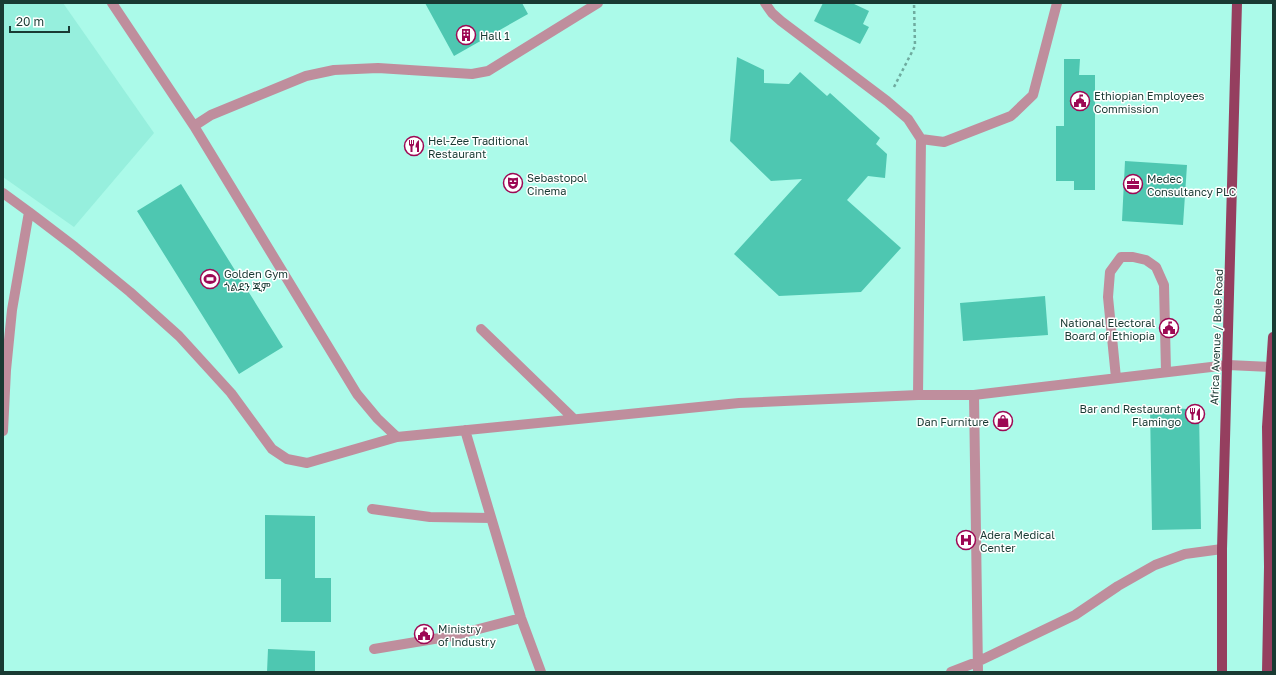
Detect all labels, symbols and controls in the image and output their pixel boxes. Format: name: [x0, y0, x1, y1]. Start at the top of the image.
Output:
scale bar: [10, 8, 69, 34]
text: 20 m: [16, 14, 44, 29]
building icon: Hall 1: [455, 24, 477, 46]
place label: Hall 1: [480, 29, 510, 42]
place label: Ethiopian Employees Commission: [1094, 89, 1205, 115]
public building icon: Ethiopian Employees Commission: [1069, 90, 1091, 112]
place label: Hel-Zee Traditional Restaurant: [428, 134, 529, 160]
restaurant icon: Hel-Zee Traditional Restaurant: [403, 135, 425, 157]
place label: Sebastopol Cinema: [527, 171, 588, 197]
theatre icon: Sebastopol Cinema: [502, 172, 524, 194]
place label: Medec Consultancy PLC: [1147, 172, 1236, 198]
office icon: Medec Consultancy PLC: [1122, 173, 1144, 195]
place label: Golden Gym ጎልደን ጂም: [224, 267, 288, 293]
sports icon: Golden Gym ጎልደን ጂም: [199, 268, 221, 290]
street label: Africa Avenue / Bole Road: [1207, 269, 1225, 405]
place label: National Electoral Board of Ethiopia: [1060, 316, 1155, 342]
public building icon: National Electoral Board of Ethiopia: [1158, 317, 1180, 339]
place label: Bar and Restaurant Flamingo: [1080, 402, 1181, 428]
restaurant icon: Bar and Restaurant Flamingo: [1184, 403, 1206, 425]
shop icon: Dan Furniture: [992, 410, 1014, 432]
place label: Dan Furniture: [917, 415, 989, 428]
place label: Adera Medical Center: [980, 528, 1055, 554]
hospital icon: Adera Medical Center: [955, 529, 977, 551]
place label: Ministry of Industry: [438, 622, 496, 648]
public building icon: Ministry of Industry: [413, 623, 435, 645]

